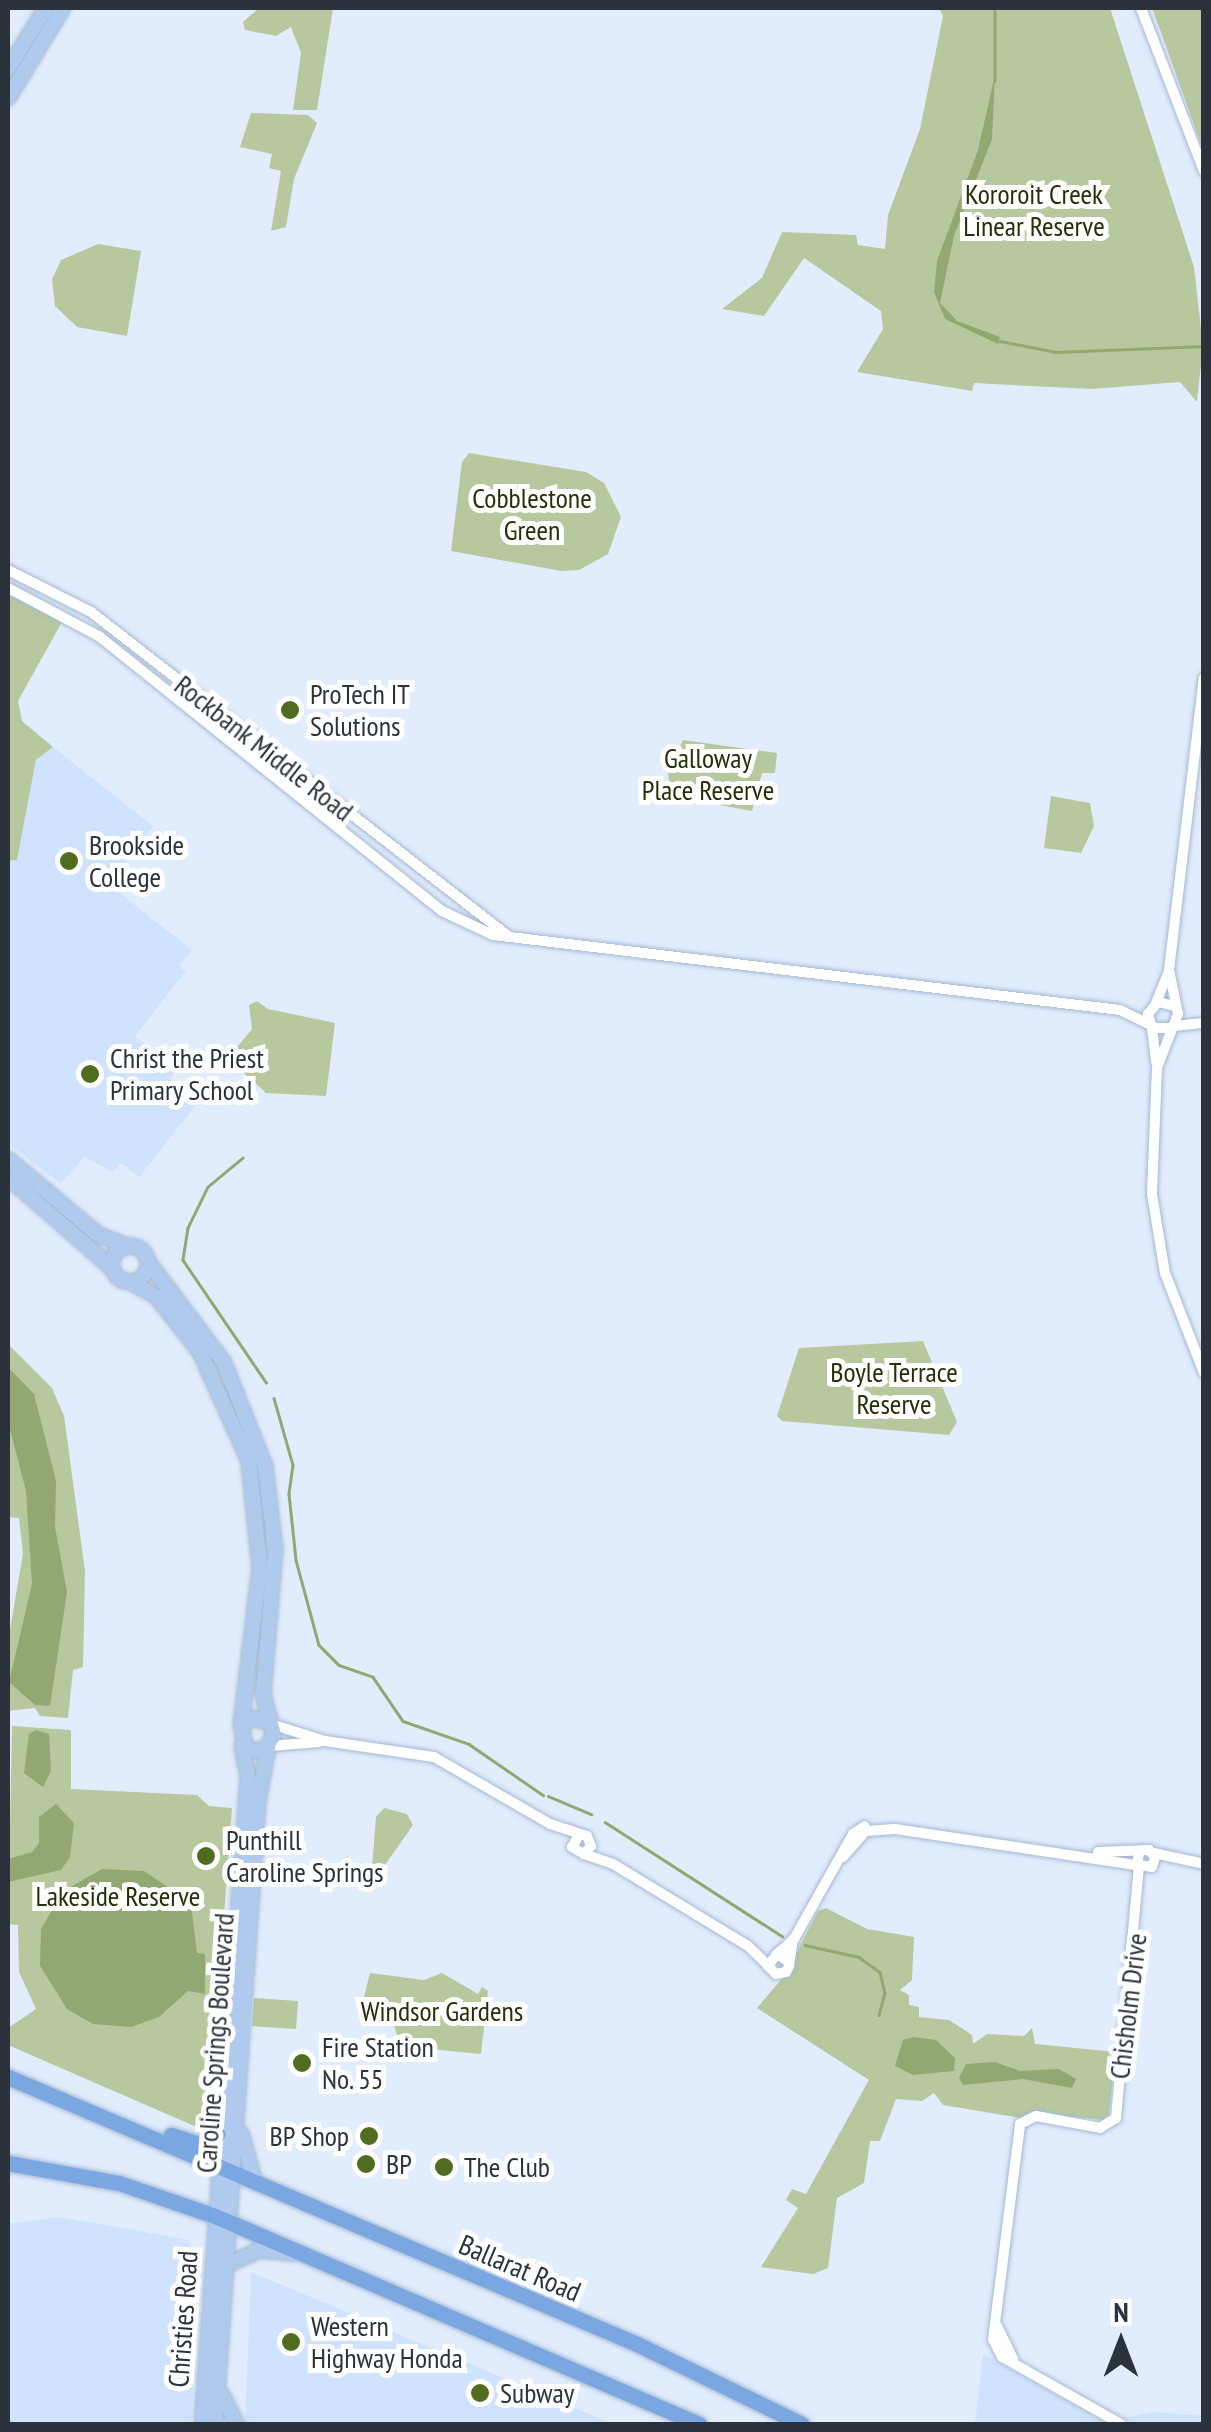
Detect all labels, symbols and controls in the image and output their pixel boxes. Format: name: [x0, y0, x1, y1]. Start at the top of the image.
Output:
park label: Kororoit Creek Linear Reserve: [963, 177, 1105, 243]
park label: Cobblestone Green: [472, 481, 592, 547]
street label: Rockbank Middle Road: [168, 668, 360, 828]
place label: ProTech IT Solutions: [310, 677, 410, 743]
marker: ProTech IT Solutions: [279, 699, 301, 721]
park label: Galloway Place Reserve: [642, 741, 774, 807]
place label: Brookside College: [89, 828, 184, 894]
marker: Brookside College: [58, 850, 80, 872]
place label: Christ the Priest Primary School: [110, 1041, 264, 1107]
marker: Christ the Priest Primary School: [79, 1063, 101, 1085]
park label: Boyle Terrace Reserve: [830, 1355, 958, 1421]
place label: Punthill Caroline Springs: [226, 1823, 384, 1889]
marker: Punthill Caroline Springs: [195, 1845, 217, 1867]
park label: Lakeside Reserve: [36, 1879, 200, 1913]
street label: Caroline Springs Boulevard: [189, 1912, 241, 2174]
street label: Chisholm Drive: [1102, 1931, 1154, 2081]
park label: Windsor Gardens: [361, 1994, 523, 2028]
place label: Fire Station No. 55: [322, 2030, 434, 2096]
marker: Fire Station No. 55: [291, 2052, 313, 2074]
place label: BP Shop: [269, 2119, 349, 2153]
marker: BP Shop: [358, 2125, 380, 2147]
place label: BP: [386, 2147, 412, 2181]
place label: The Club: [464, 2150, 550, 2184]
marker: BP: [355, 2153, 377, 2175]
marker: The Club: [433, 2156, 455, 2178]
street label: Ballarat Road: [454, 2227, 586, 2309]
street label: Christies Road: [161, 2250, 205, 2388]
north arrow: [1071, 2292, 1171, 2392]
text: N: [1113, 2293, 1129, 2330]
place label: Western Highway Honda: [311, 2309, 463, 2375]
marker: Western Highway Honda: [280, 2331, 302, 2353]
place label: Subway: [500, 2376, 574, 2410]
marker: Subway: [469, 2382, 491, 2404]

